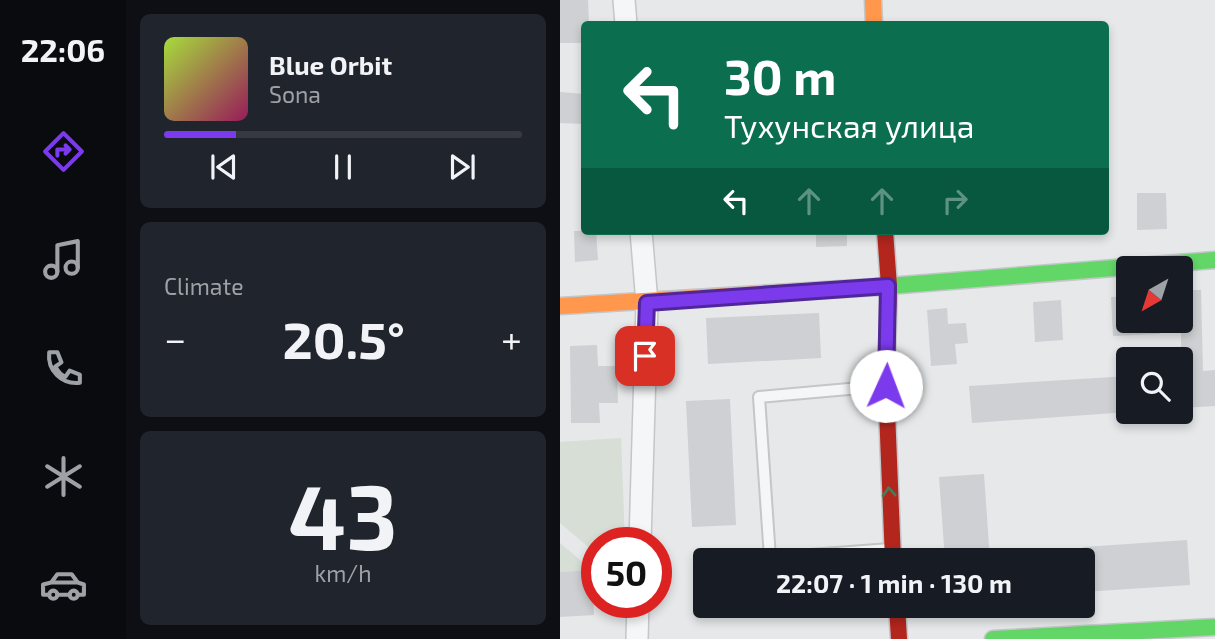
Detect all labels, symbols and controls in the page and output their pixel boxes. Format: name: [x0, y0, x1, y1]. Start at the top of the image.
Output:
text: 22:06: [21, 30, 105, 68]
text: 30 m: [724, 46, 836, 105]
text: Blue Orbit: [269, 49, 392, 80]
icon: left: [609, 49, 700, 140]
text: Sona: [269, 80, 321, 108]
text: Тухунская улица: [724, 106, 974, 144]
icon: directions: [39, 127, 88, 176]
icon: previous: [205, 148, 243, 186]
icon: pause: [324, 148, 362, 186]
icon: next: [443, 148, 481, 186]
icon: left: [717, 182, 755, 220]
icon: ahead: [790, 182, 828, 220]
icon: ahead: [863, 182, 901, 220]
icon: right: [936, 182, 974, 220]
icon: music: [39, 235, 88, 284]
north arrow: [1116, 256, 1194, 332]
map controls: [1116, 256, 1193, 424]
text: Climate: [164, 272, 244, 300]
text: 20.5°: [282, 307, 405, 369]
text: −: [164, 315, 186, 361]
text: +: [501, 315, 522, 361]
pin: [615, 326, 675, 386]
icon: arrive: [626, 337, 664, 375]
icon: phone: [39, 344, 88, 393]
button: search: [1116, 347, 1193, 424]
position arrow: [849, 349, 923, 423]
icon: climate: [39, 452, 88, 501]
text: 43: [288, 459, 398, 568]
one-way arrow: [882, 486, 897, 497]
speed limit sign: 50: [581, 527, 672, 618]
text: km/h: [314, 559, 372, 587]
icon: car: [39, 560, 88, 609]
text: 22:07 · 1 min · 130 m: [776, 567, 1012, 598]

